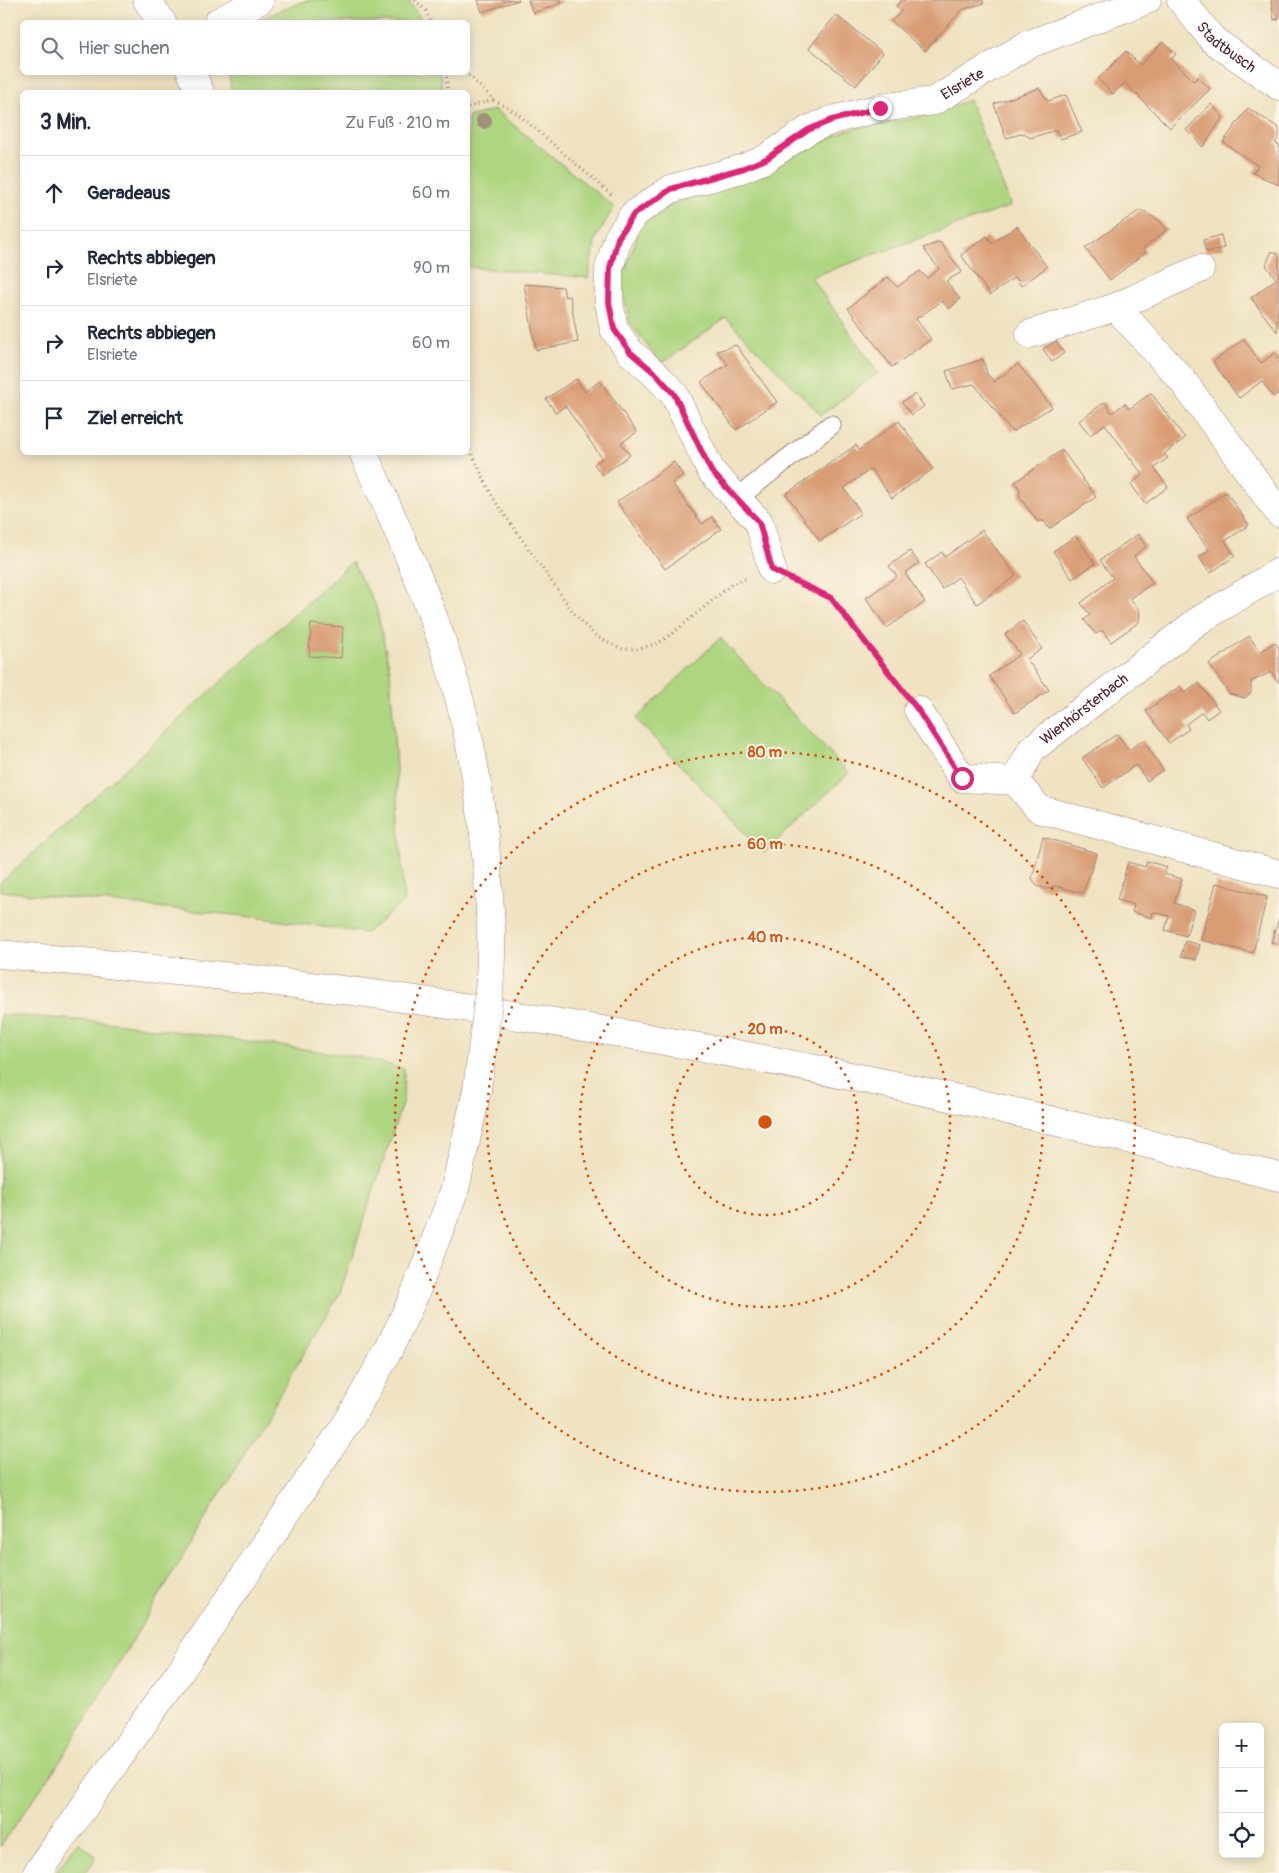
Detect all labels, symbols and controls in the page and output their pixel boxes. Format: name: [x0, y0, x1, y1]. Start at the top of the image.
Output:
street label: Stadtbusch: [1192, 18, 1260, 77]
search box: [20, 20, 470, 75]
icon: search: [38, 34, 66, 62]
text: Hier suchen: [78, 36, 170, 60]
street label: Elsriete: [938, 64, 988, 105]
route end: [869, 97, 892, 120]
text: 3 Min.: [40, 109, 91, 136]
text: Zu Fuß · 210 m: [345, 113, 450, 133]
icon: ahead: [40, 179, 68, 207]
text: Geradeaus: [87, 181, 170, 205]
text: 60 m: [412, 183, 450, 203]
text: Rechts abbiegen: [87, 246, 216, 270]
icon: right: [40, 254, 68, 282]
text: 90 m: [413, 258, 450, 278]
text: Elsriete: [87, 270, 137, 290]
text: Rechts abbiegen: [87, 321, 216, 345]
icon: right: [40, 329, 68, 357]
text: 60 m: [412, 333, 450, 353]
text: Elsriete: [87, 345, 137, 365]
icon: arrive: [40, 404, 68, 432]
text: Ziel erreicht: [87, 406, 183, 430]
street label: Wienhörsterbach: [1037, 669, 1132, 749]
text: 80 m: [748, 743, 782, 762]
route start: [951, 767, 974, 790]
text: 60 m: [747, 835, 783, 854]
text: 40 m: [747, 928, 783, 947]
text: 20 m: [747, 1020, 783, 1039]
centre of rings: [756, 1113, 774, 1131]
map controls: [1219, 1723, 1264, 1858]
button: +: [1219, 1723, 1264, 1768]
button: −: [1219, 1768, 1264, 1813]
button: locate: [1219, 1813, 1264, 1858]

